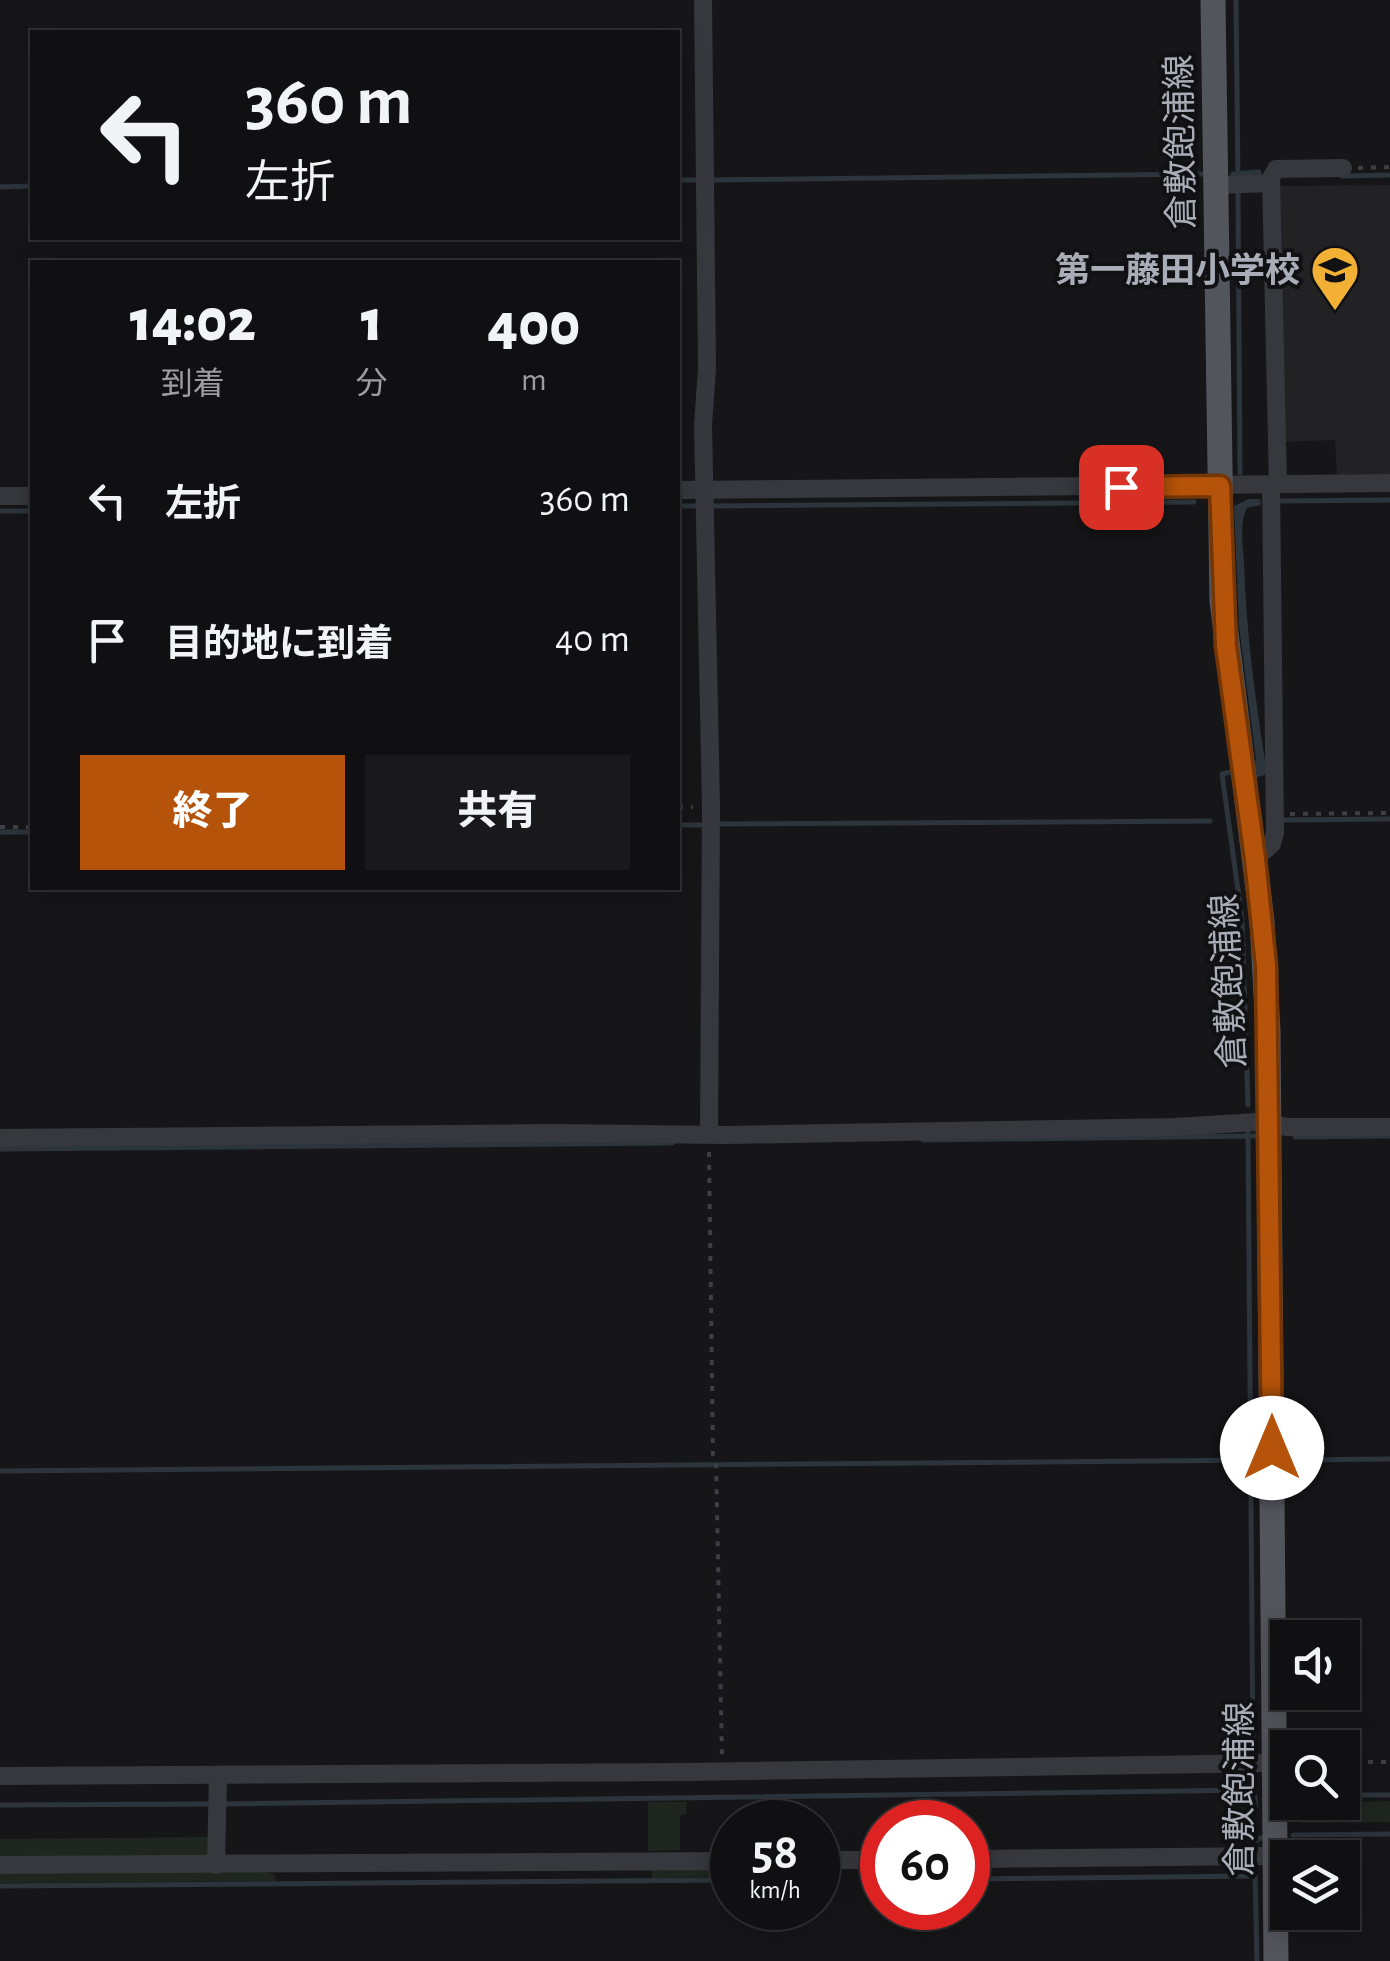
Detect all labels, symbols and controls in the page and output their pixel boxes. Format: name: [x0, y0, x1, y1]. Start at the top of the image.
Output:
street label: 倉敷飽浦線: [1160, 54, 1201, 230]
text: 360 m: [245, 67, 413, 137]
icon: left: [80, 70, 210, 200]
text: 左折: [245, 161, 335, 206]
school or university icon: 第一藤田小学校: [1309, 244, 1361, 312]
place label: 第一藤田小学校: [1055, 251, 1300, 289]
text: 14:02: [130, 292, 256, 352]
text: 1: [361, 292, 383, 352]
text: 400: [487, 296, 580, 356]
text: m: [521, 364, 547, 396]
text: 到着: [161, 368, 225, 400]
text: 分: [356, 368, 388, 400]
pin: [1079, 445, 1164, 530]
icon: arrive: [1094, 460, 1149, 515]
icon: left: [80, 473, 135, 528]
text: 360 m: [540, 481, 630, 519]
text: 左折: [165, 486, 241, 524]
icon: arrive: [80, 613, 135, 668]
text: 40 m: [555, 621, 630, 659]
text: 目的地に到着: [165, 626, 393, 664]
button: 終了: [80, 755, 345, 870]
button: 共有: [365, 755, 630, 870]
street label: 倉敷飽浦線: [1205, 893, 1252, 1069]
position arrow: [1220, 1396, 1324, 1500]
map controls: [1270, 1620, 1360, 1930]
button: sound: [1270, 1620, 1360, 1710]
street label: 倉敷飽浦線: [1221, 1701, 1258, 1877]
button: search: [1270, 1730, 1360, 1820]
speed limit sign: 60: [860, 1800, 990, 1930]
text: 58: [752, 1828, 798, 1878]
button: layers: [1270, 1840, 1360, 1930]
text: km/h: [749, 1878, 801, 1903]

